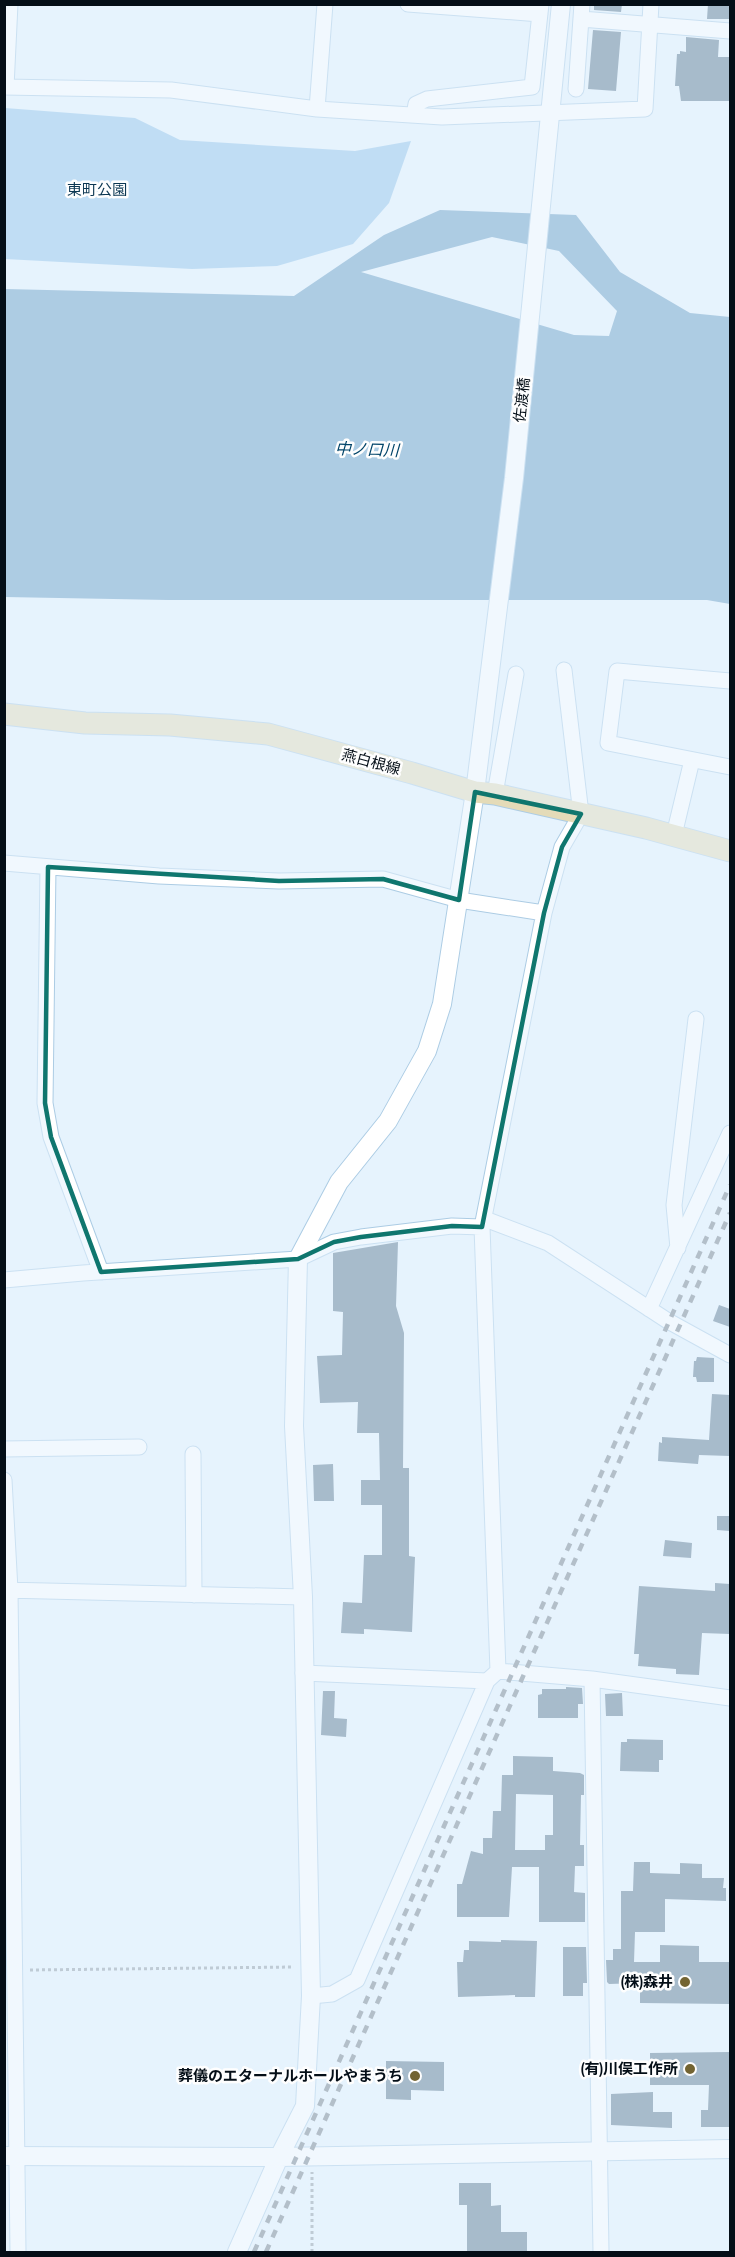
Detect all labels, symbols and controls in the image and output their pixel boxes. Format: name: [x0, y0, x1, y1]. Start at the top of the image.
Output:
park label: 東町公園: [67, 181, 127, 198]
street label: 佐渡橋: [511, 377, 532, 423]
water label: 中ノ口川: [335, 439, 401, 459]
street label: 燕白根線: [340, 746, 402, 777]
place label: (株)森井: [621, 1973, 673, 1990]
marker: (株)森井: [678, 1975, 692, 1989]
place label: (有)川俣工作所: [581, 2060, 678, 2077]
marker: (有)川俣工作所: [683, 2062, 697, 2076]
place label: 葬儀のエターナルホールやまうち: [178, 2067, 403, 2084]
marker: 葬儀のエターナルホールやまうち: [408, 2069, 422, 2083]

